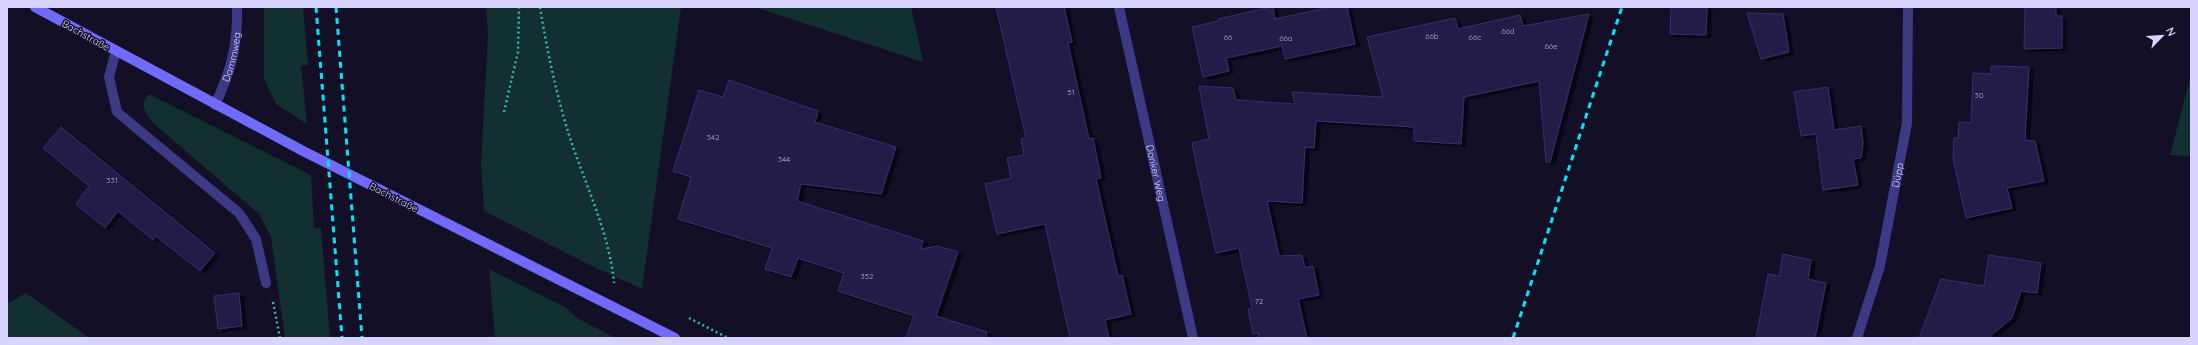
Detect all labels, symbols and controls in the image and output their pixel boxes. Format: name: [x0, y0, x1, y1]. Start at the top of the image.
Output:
north arrow: [2142, 16, 2182, 56]
street label: Bachstraße: [59, 17, 112, 54]
text: N: [2163, 25, 2179, 38]
house number: 66d: [1501, 26, 1515, 36]
street label: Dammweg: [219, 31, 243, 84]
house number: 66b: [1425, 31, 1439, 41]
house number: 66: [1224, 32, 1233, 42]
house number: 66c: [1469, 32, 1481, 42]
house number: 66a: [1279, 33, 1293, 43]
house number: 66e: [1544, 41, 1558, 51]
house number: 51: [1067, 87, 1075, 97]
house number: 30: [1975, 90, 1984, 100]
house number: 342: [707, 132, 720, 142]
street label: Donker Weg: [1143, 143, 1168, 203]
house number: 344: [778, 154, 790, 164]
street label: Düpp: [1889, 162, 1906, 189]
house number: 331: [106, 175, 118, 185]
street label: Bachstraße: [367, 180, 421, 215]
house number: 352: [861, 271, 874, 281]
house number: 72: [1255, 296, 1264, 306]

